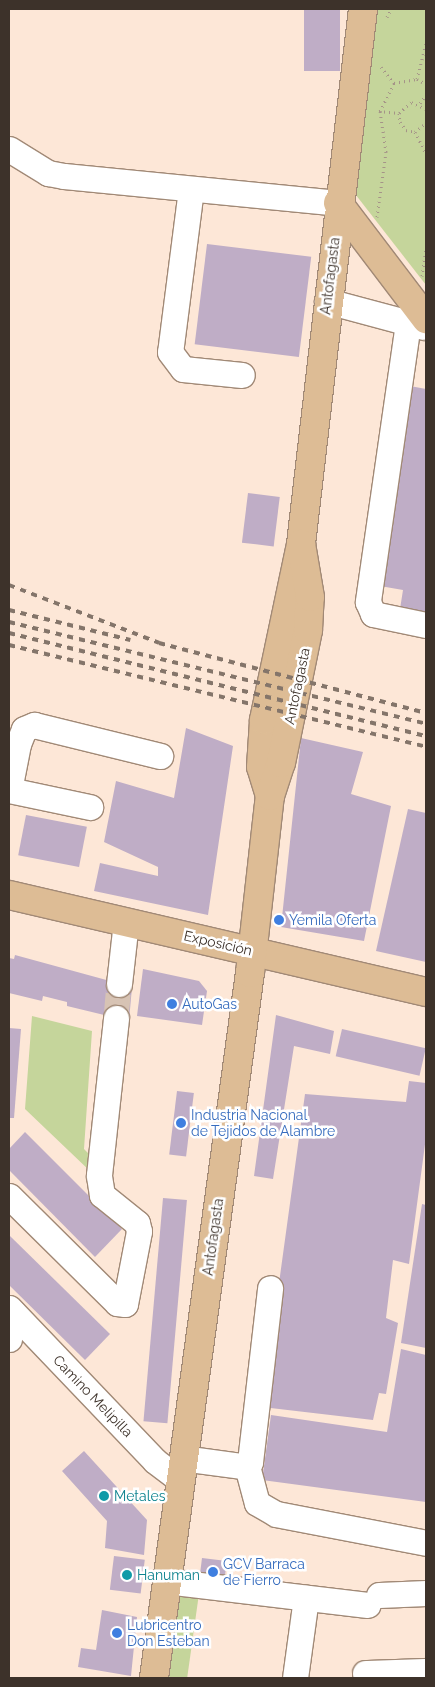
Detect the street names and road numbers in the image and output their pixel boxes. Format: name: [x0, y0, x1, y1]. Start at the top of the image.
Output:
street label: Antofagasta: [317, 236, 343, 316]
street label: Antofagasta: [281, 646, 313, 726]
street label: Exposición: [182, 927, 254, 959]
street label: Antofagasta: [199, 1197, 227, 1277]
street label: Camino Melipilla: [50, 1352, 136, 1440]

